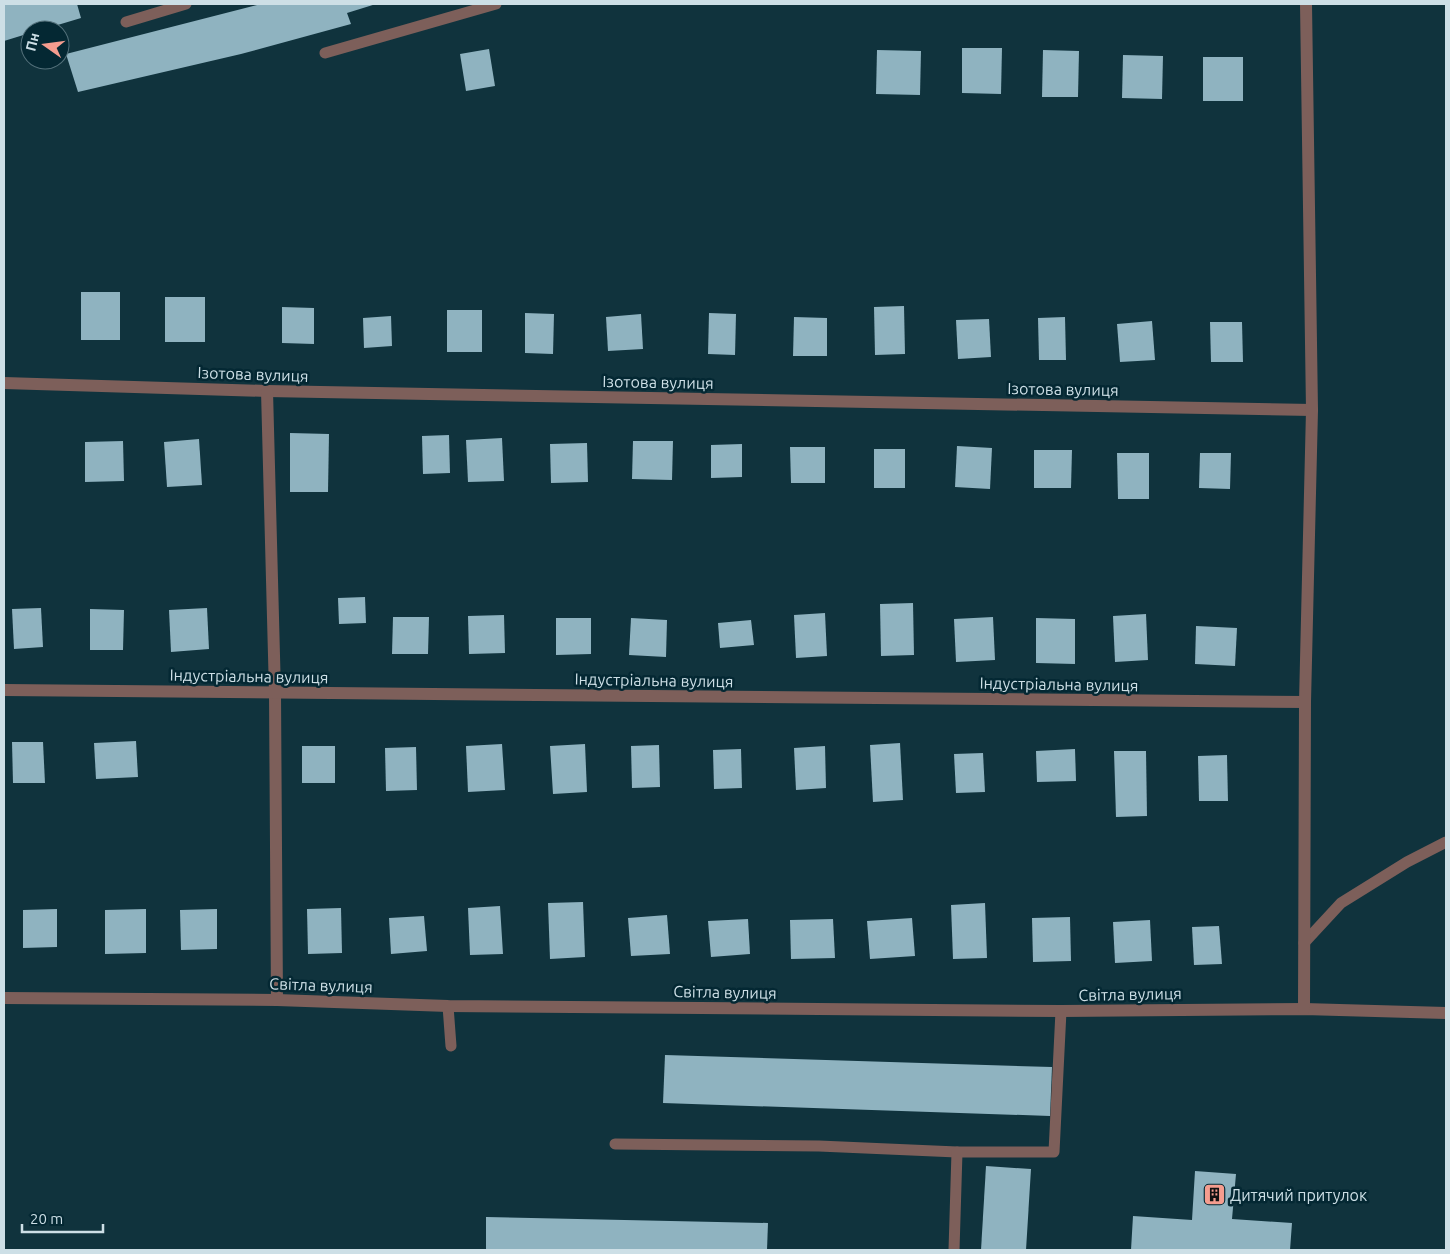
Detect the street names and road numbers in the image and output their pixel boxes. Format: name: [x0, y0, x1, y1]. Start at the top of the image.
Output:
street label: Ізотова вулиця: [197, 363, 309, 385]
street label: Ізотова вулиця: [602, 372, 714, 392]
street label: Ізотова вулиця: [1007, 379, 1119, 399]
street label: Індустріальна вулиця: [169, 666, 329, 686]
street label: Індустріальна вулиця: [574, 670, 734, 690]
street label: Індустріальна вулиця: [979, 674, 1139, 694]
street label: Світла вулиця: [269, 974, 373, 996]
street label: Світла вулиця: [673, 982, 777, 1002]
street label: Світла вулиця: [1078, 984, 1182, 1004]

